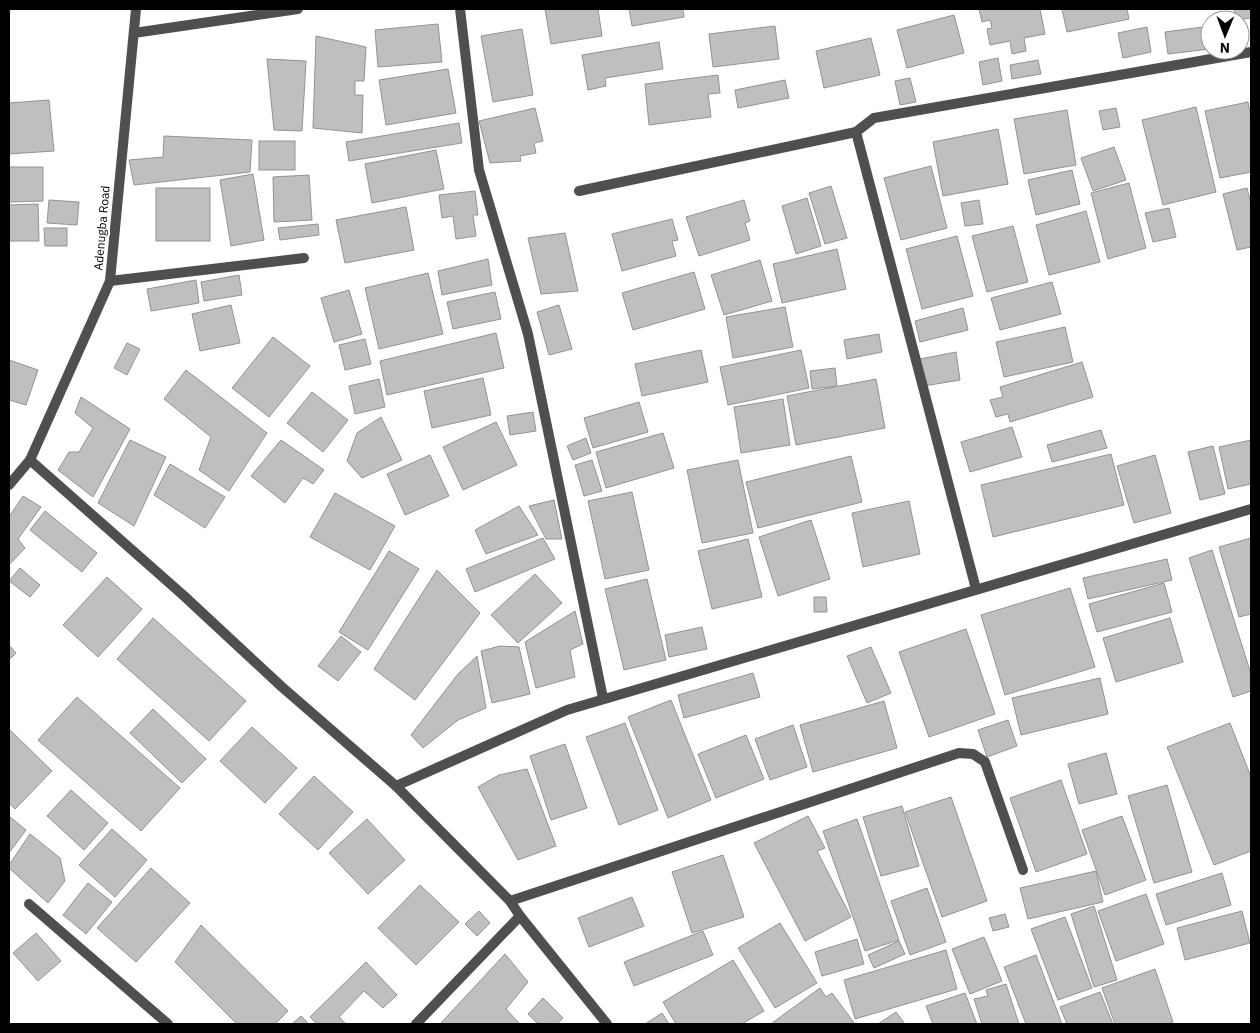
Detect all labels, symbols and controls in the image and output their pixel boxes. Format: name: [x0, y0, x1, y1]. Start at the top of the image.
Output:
north arrow: [1200, 10, 1250, 60]
text: N: [1220, 39, 1230, 57]
street label: Adenugba Road: [90, 185, 113, 271]

